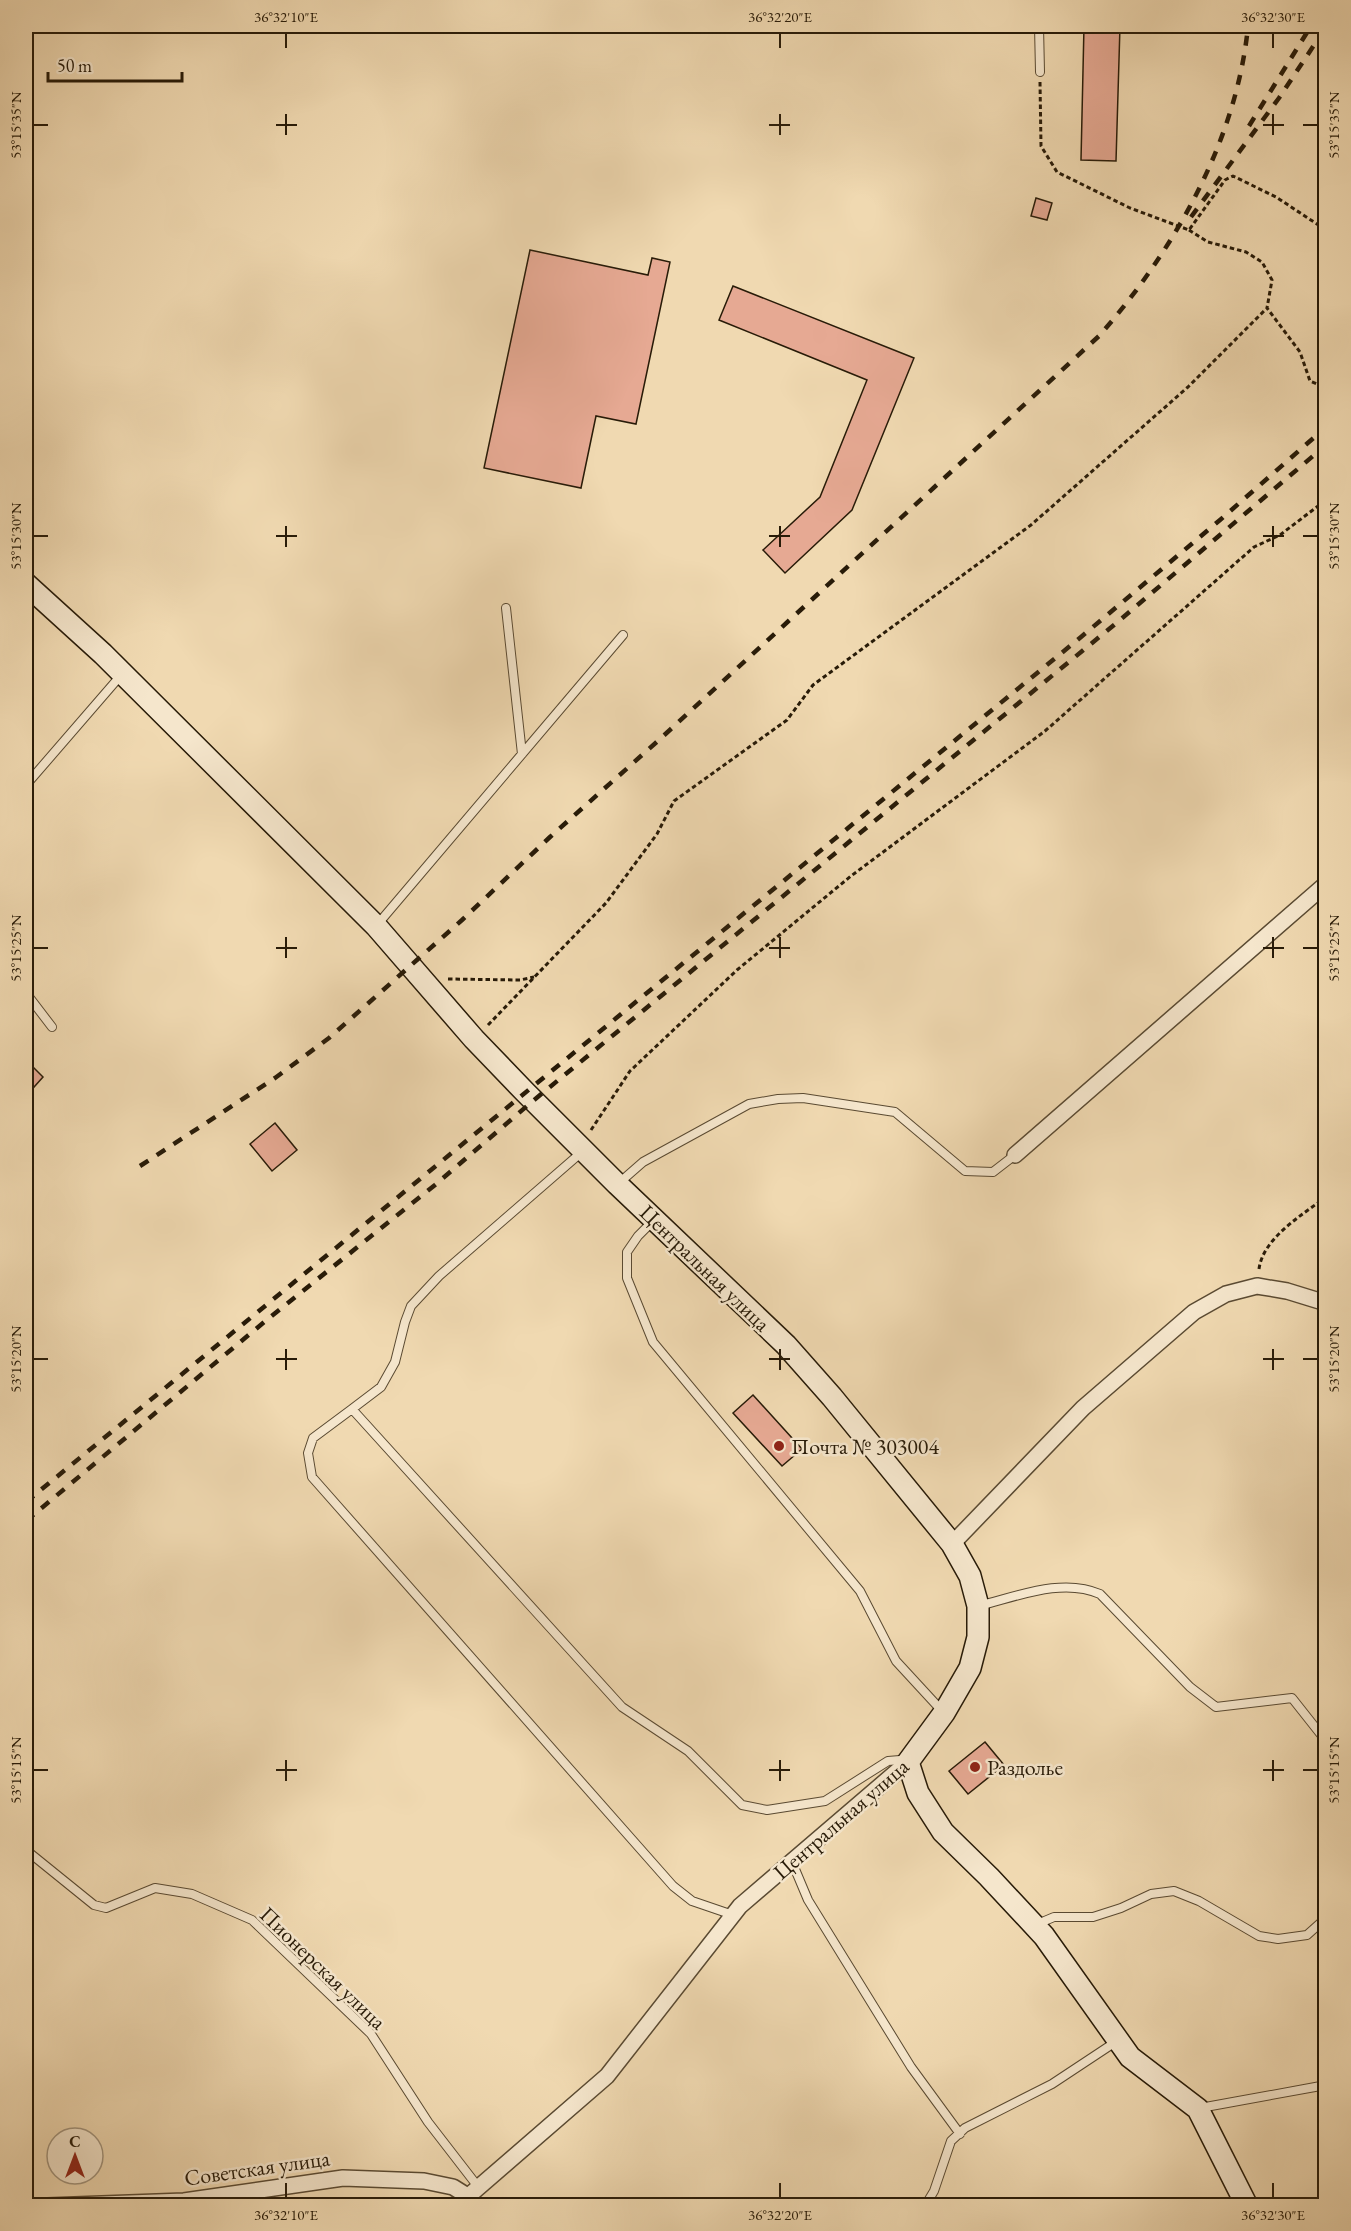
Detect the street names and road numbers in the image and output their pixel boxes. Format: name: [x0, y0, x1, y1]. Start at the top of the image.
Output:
street label: Центральная улица: [633, 1198, 777, 1338]
street label: Центральная улица: [767, 1752, 915, 1886]
street label: Пионерская улица: [253, 1900, 393, 2036]
street label: Советская улица: [182, 2143, 332, 2193]

